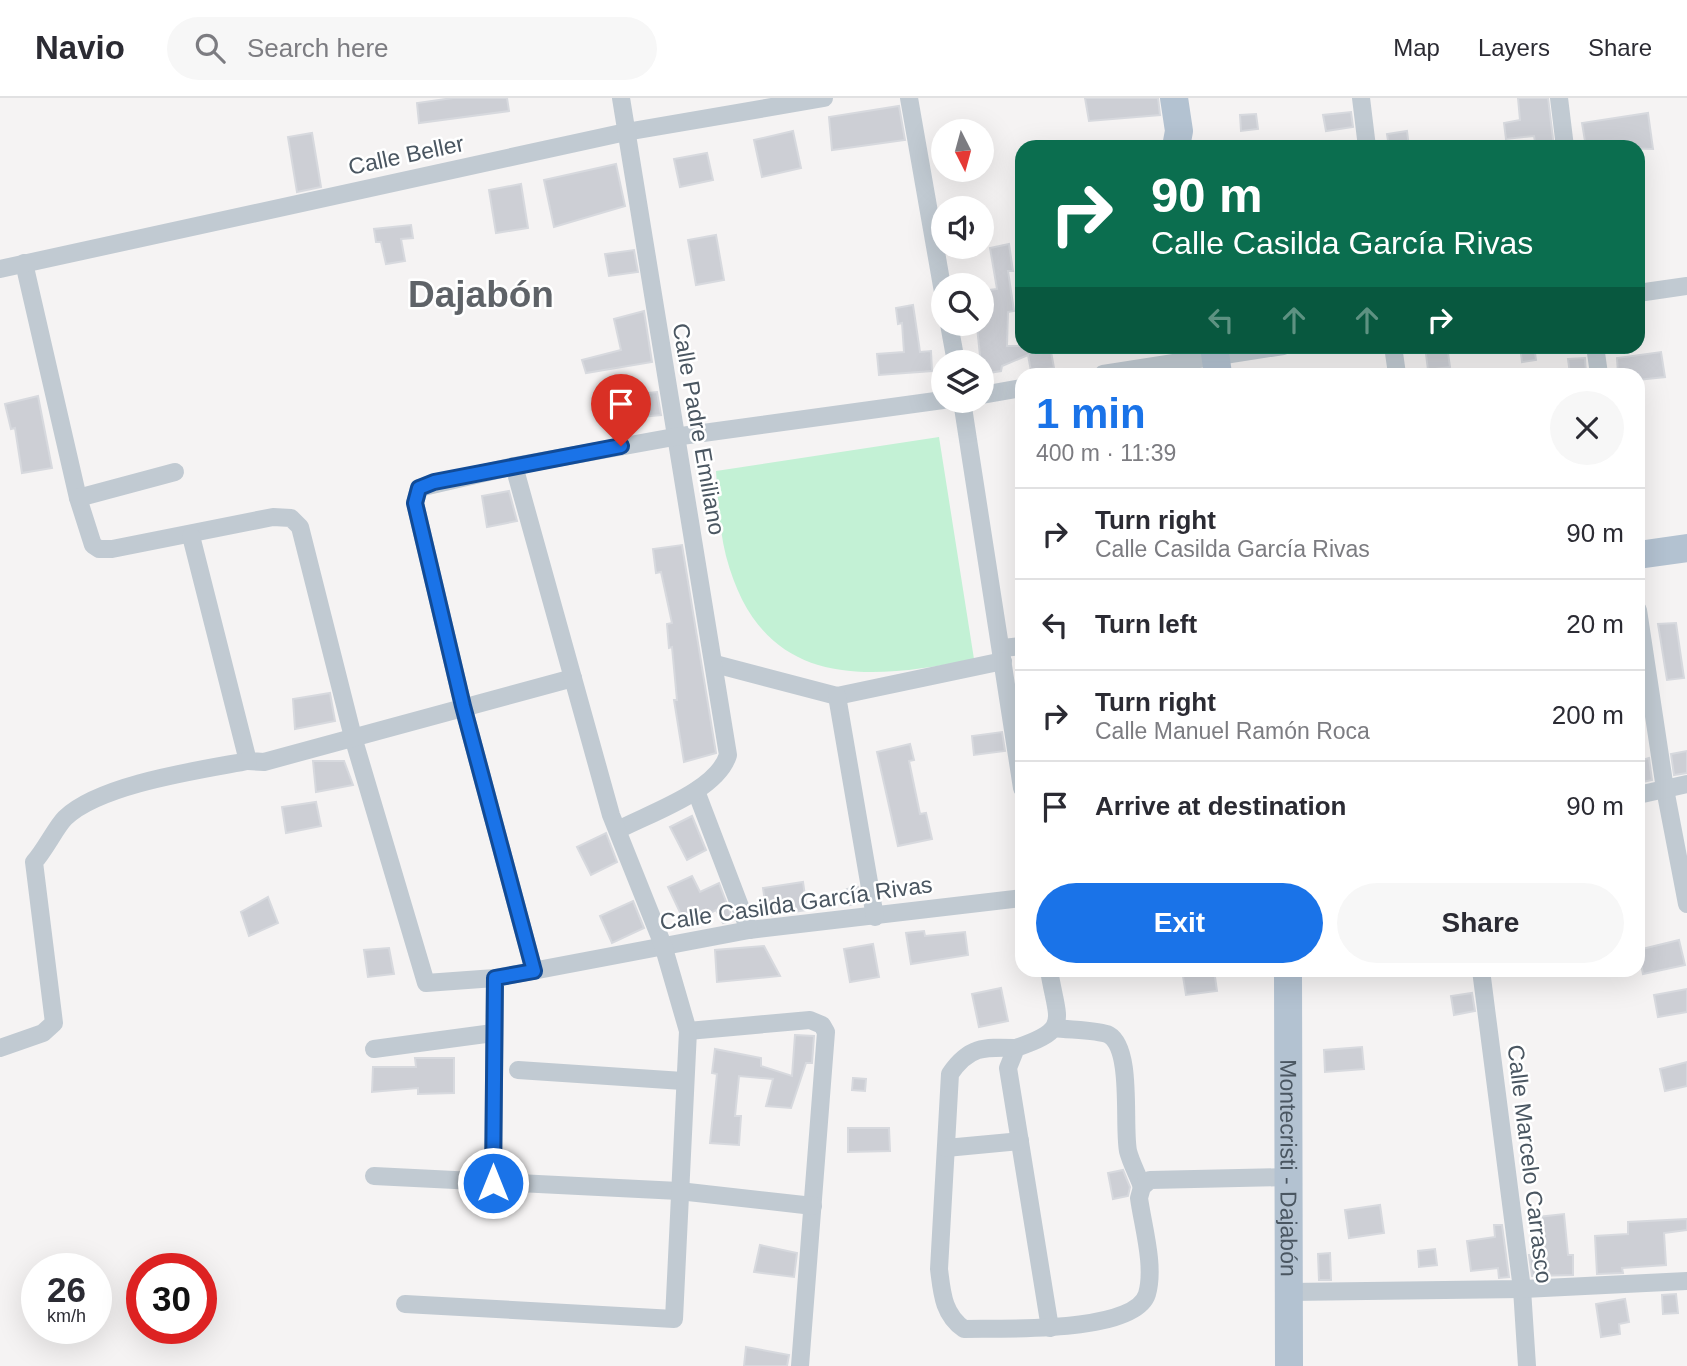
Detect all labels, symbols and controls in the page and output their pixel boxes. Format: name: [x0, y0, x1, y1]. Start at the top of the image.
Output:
search box: [167, 17, 657, 80]
text: Navio: [35, 29, 125, 66]
icon: search: [191, 29, 229, 67]
text: Search here: [247, 33, 389, 63]
text: Map: [1393, 34, 1440, 61]
text: Layers: [1478, 34, 1550, 61]
text: Share: [1588, 34, 1652, 61]
north arrow: [931, 119, 994, 182]
map controls: [931, 119, 994, 413]
street label: Calle Beller: [346, 130, 467, 180]
icon: right: [1036, 168, 1127, 259]
text: 90 m: [1151, 168, 1263, 222]
button: sound: [931, 196, 994, 259]
text: Calle Casilda García Rivas: [1151, 225, 1533, 261]
button: search: [931, 273, 994, 336]
district label: Dajabón: [408, 274, 554, 315]
icon: left: [1202, 301, 1240, 339]
icon: ahead: [1275, 301, 1313, 339]
icon: ahead: [1348, 301, 1386, 339]
icon: right: [1421, 301, 1459, 339]
street label: Calle Padre Emiliano: [668, 321, 730, 537]
button: layers: [931, 350, 994, 413]
pin: [591, 374, 651, 446]
icon: arrive: [602, 385, 640, 423]
text: 1 min: [1036, 390, 1146, 437]
button: close: [1550, 391, 1624, 465]
text: 400 m · 11:39: [1036, 440, 1176, 466]
text: Turn right: [1095, 505, 1216, 535]
icon: right: [1036, 515, 1074, 553]
text: 90 m: [1566, 518, 1624, 548]
text: Calle Casilda García Rivas: [1095, 536, 1370, 562]
icon: left: [1036, 606, 1074, 644]
text: Turn left: [1095, 609, 1197, 639]
text: 20 m: [1566, 609, 1624, 639]
text: Turn right: [1095, 687, 1216, 717]
icon: right: [1036, 697, 1074, 735]
text: 200 m: [1552, 700, 1624, 730]
text: Calle Manuel Ramón Roca: [1095, 718, 1370, 744]
icon: arrive: [1036, 788, 1074, 826]
text: Arrive at destination: [1095, 791, 1346, 821]
text: 90 m: [1566, 791, 1624, 821]
street label: Calle Casilda García Rivas: [658, 871, 934, 935]
button: Exit: [1036, 883, 1323, 963]
button: Share: [1337, 883, 1624, 963]
street label: Calle Marcelo Carrasco: [1502, 1043, 1558, 1285]
street label: Montecristi - Dajabón: [1275, 1059, 1302, 1277]
position arrow: [456, 1146, 530, 1220]
speed limit sign: 30: [126, 1253, 217, 1344]
text: 26: [47, 1270, 86, 1309]
text: km/h: [47, 1306, 86, 1326]

